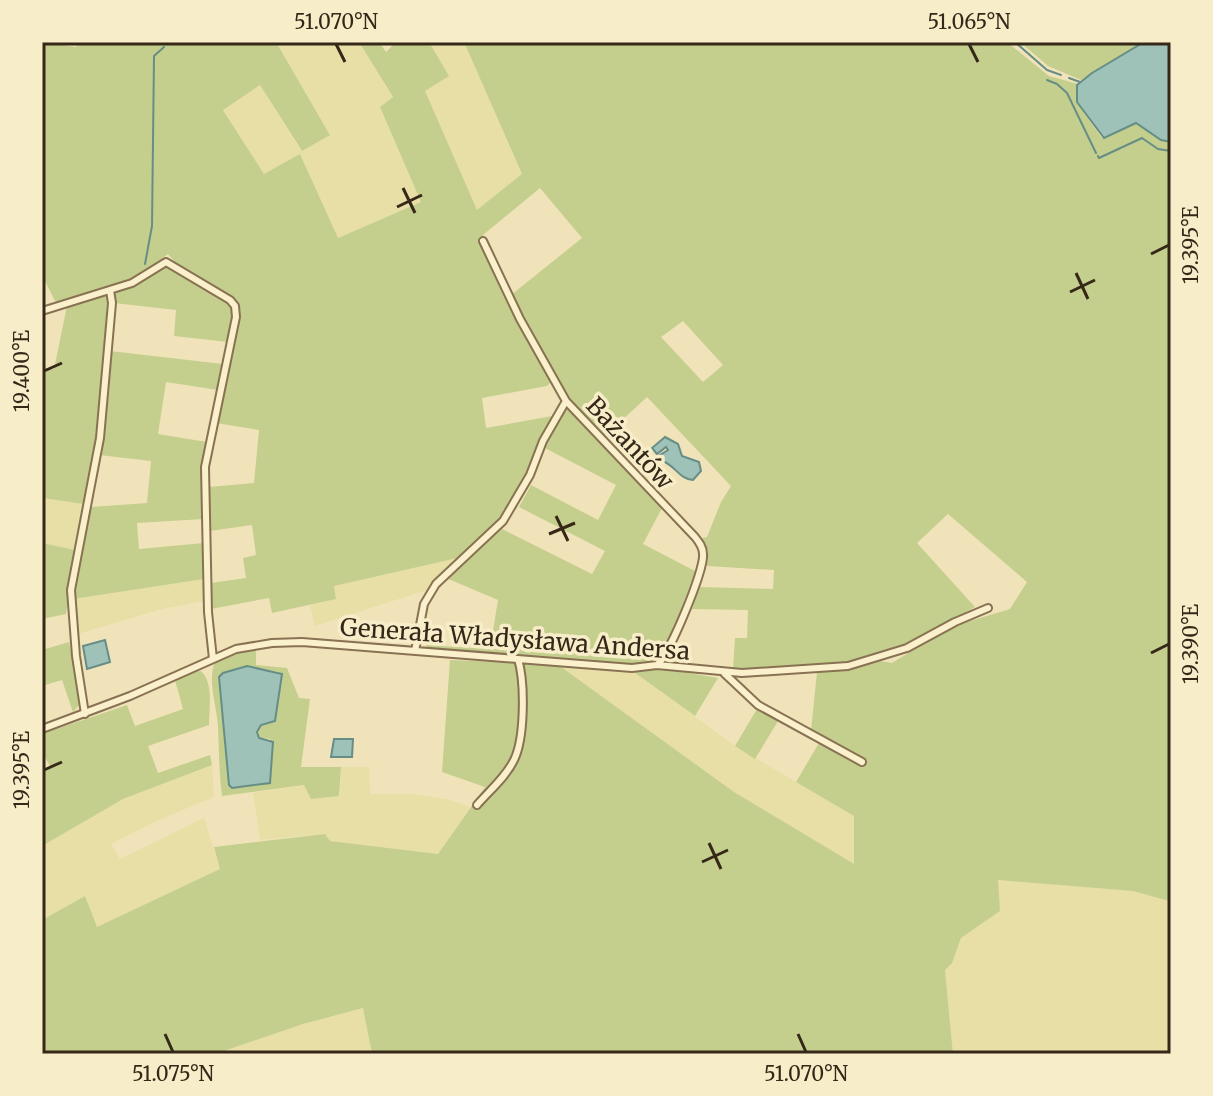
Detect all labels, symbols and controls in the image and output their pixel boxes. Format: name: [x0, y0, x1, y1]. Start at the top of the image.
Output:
text: 51.070°N: [294, 9, 378, 34]
text: 51.065°N: [927, 9, 1011, 34]
text: 19.395°E: [1178, 206, 1203, 284]
text: 19.400°E: [9, 330, 34, 412]
street label: Bażantów: [580, 390, 681, 496]
text: 19.390°E: [1178, 604, 1203, 684]
street label: Generała Władysława Andersa: [339, 611, 691, 667]
text: 19.395°E: [9, 731, 34, 809]
text: 51.075°N: [132, 1061, 215, 1086]
text: 51.070°N: [764, 1061, 848, 1086]

